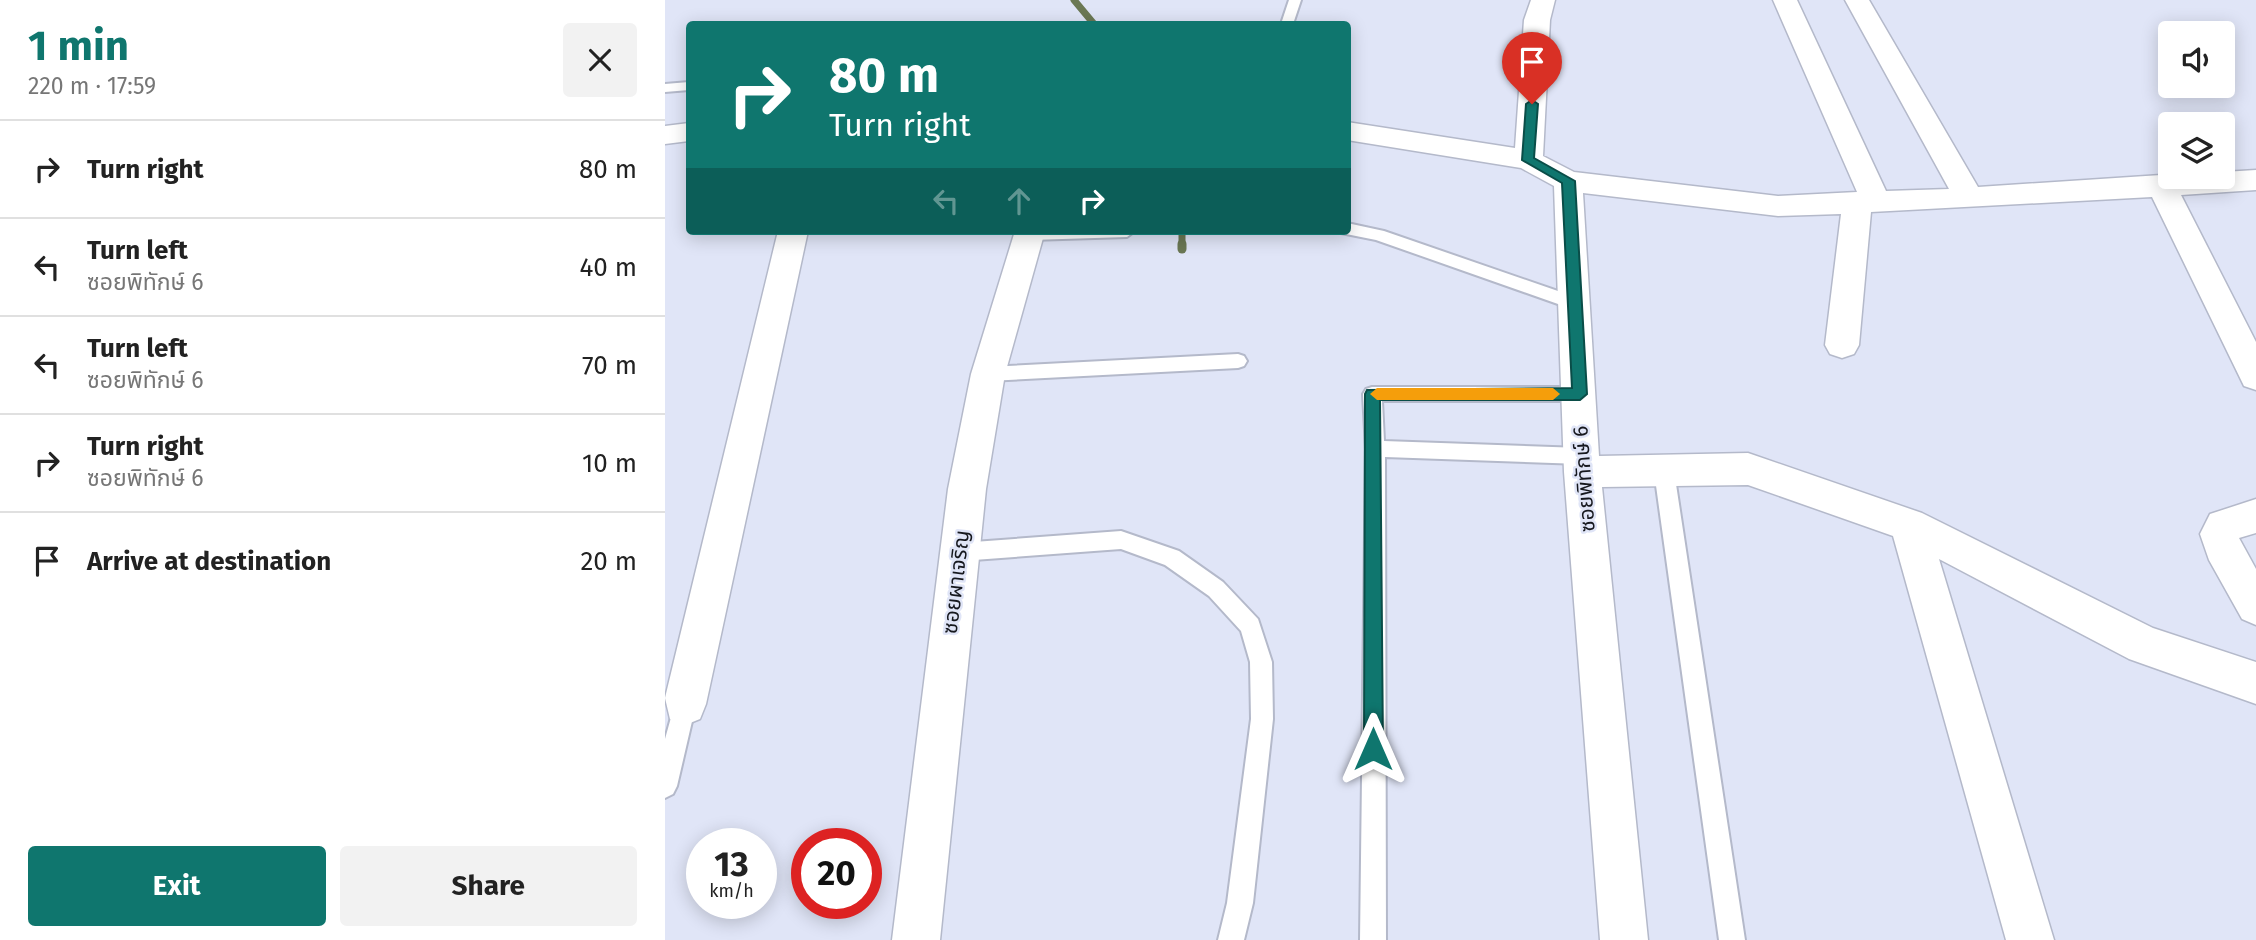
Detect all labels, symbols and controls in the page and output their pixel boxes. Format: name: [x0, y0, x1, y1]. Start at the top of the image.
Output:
text: 1 min: [28, 21, 129, 71]
map controls: [2158, 21, 2235, 189]
button: sound: [2158, 21, 2235, 98]
button: close: [563, 23, 637, 97]
pin: [1502, 32, 1562, 104]
icon: arrive: [1513, 43, 1551, 81]
text: 80 m: [829, 46, 939, 105]
icon: right: [714, 49, 805, 140]
text: 220 m · 17:59: [28, 72, 156, 100]
text: Turn right: [829, 106, 971, 144]
button: layers: [2158, 112, 2235, 189]
icon: right: [28, 150, 66, 188]
text: Turn right: [87, 154, 204, 185]
text: 80 m: [579, 154, 637, 185]
icon: left: [927, 182, 965, 220]
icon: ahead: [1000, 182, 1038, 220]
icon: right: [1073, 182, 1111, 220]
text: Turn left: [87, 235, 188, 266]
icon: left: [28, 248, 66, 286]
text: 40 m: [579, 252, 637, 283]
text: ซอยพิทักษ์ 6: [87, 268, 204, 296]
text: Turn left: [87, 333, 188, 364]
icon: left: [28, 346, 66, 384]
text: 70 m: [582, 350, 637, 381]
text: ซอยพิทักษ์ 6: [87, 366, 204, 394]
street label: ซอยพิทักษ์ 6: [1567, 425, 1601, 533]
text: Turn right: [87, 431, 204, 462]
icon: right: [28, 444, 66, 482]
text: 10 m: [582, 448, 637, 479]
text: ซอยพิทักษ์ 6: [87, 464, 204, 492]
street label: ซอยผาเจริญ: [937, 529, 975, 635]
icon: arrive: [28, 542, 66, 580]
text: Arrive at destination: [87, 546, 331, 577]
text: 20 m: [580, 546, 637, 577]
position arrow: [1336, 712, 1410, 786]
speed limit sign: 20: [791, 828, 882, 919]
text: 13: [714, 843, 749, 885]
button: Exit: [28, 846, 326, 926]
button: Share: [340, 846, 637, 926]
text: km/h: [709, 880, 754, 902]

